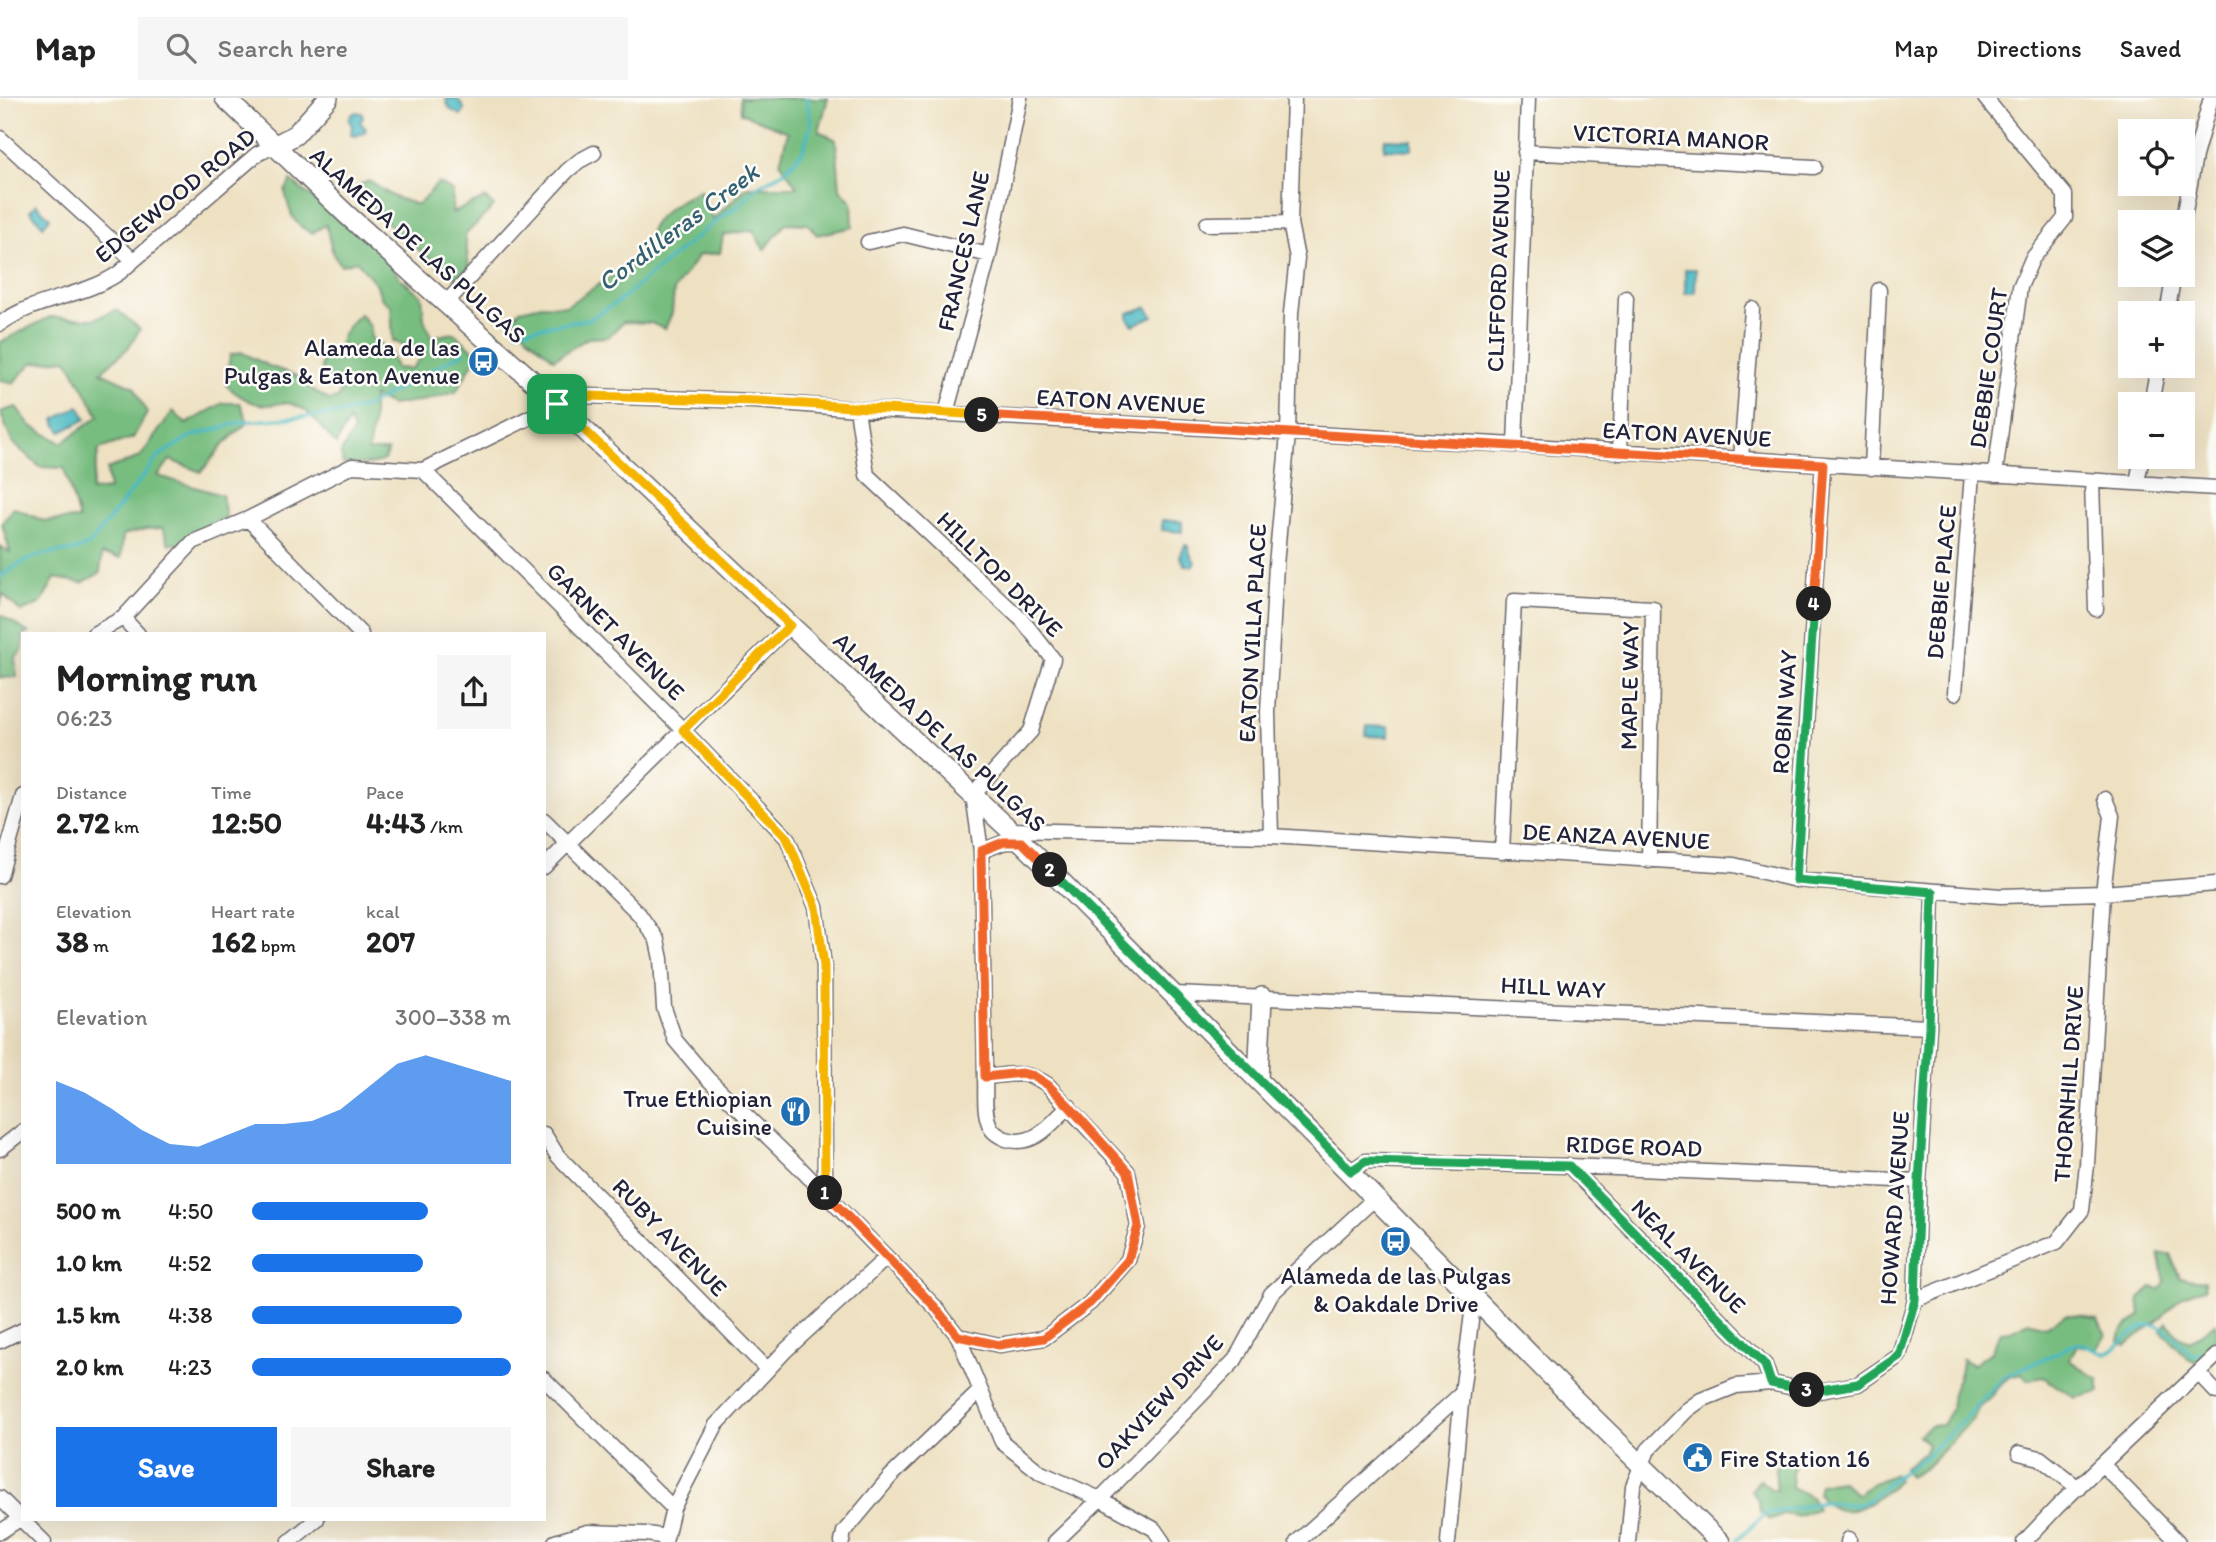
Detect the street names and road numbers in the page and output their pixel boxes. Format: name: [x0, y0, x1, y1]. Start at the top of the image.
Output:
street label: VICTORIA MANOR: [1572, 117, 1770, 157]
street label: EDGEWOOD ROAD: [89, 121, 261, 269]
street label: ALAMEDA DE LAS PULGAS: [304, 140, 532, 350]
street label: FRANCES LANE: [930, 168, 996, 334]
street label: CLIFFORD AVENUE: [1480, 169, 1516, 373]
street label: DEBBIE COURT: [1962, 285, 2014, 450]
street label: EATON AVENUE: [1036, 382, 1206, 420]
street label: EATON AVENUE: [1602, 415, 1772, 453]
street label: DEBBIE PLACE: [1920, 504, 1962, 660]
street label: HILLTOP DRIVE: [931, 505, 1069, 643]
street label: EATON VILLA PLACE: [1232, 523, 1272, 743]
street label: GARNET AVENUE: [541, 556, 691, 706]
street label: MAPLE WAY: [1613, 621, 1645, 750]
street label: ALAMEDA DE LAS PULGAS: [828, 626, 1052, 838]
street label: ROBIN WAY: [1765, 649, 1803, 775]
street label: DE ANZA AVENUE: [1521, 817, 1711, 855]
street label: HILL WAY: [1500, 970, 1606, 1004]
street label: THORNHILL DRIVE: [2047, 985, 2089, 1183]
street label: HOWARD AVENUE: [1873, 1110, 1915, 1306]
street label: RIDGE ROAD: [1565, 1129, 1703, 1163]
street label: RUBY AVENUE: [606, 1172, 734, 1302]
street label: NEAL AVENUE: [1626, 1193, 1752, 1319]
street label: OAKVIEW DRIVE: [1089, 1328, 1229, 1476]

